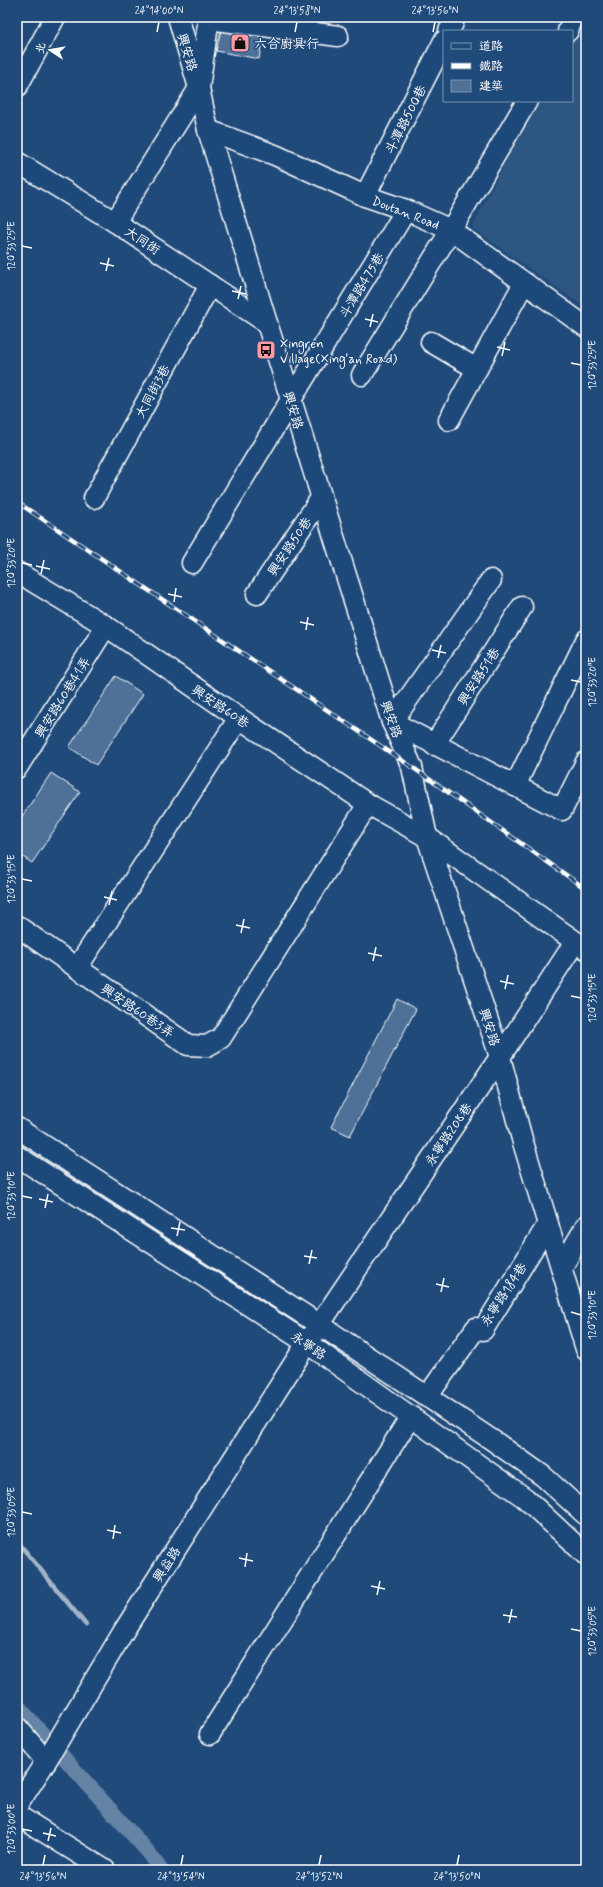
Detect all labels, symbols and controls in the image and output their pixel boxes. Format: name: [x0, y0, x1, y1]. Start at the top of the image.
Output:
text: 24°14'00"N: [135, 4, 184, 18]
text: 24°13'58"N: [274, 4, 321, 18]
text: 24°13'56"N: [412, 4, 459, 18]
north arrow: [30, 30, 70, 70]
legend: [443, 30, 573, 102]
street label: 興安路: [173, 31, 200, 74]
shop icon: 六合廚具行: [229, 32, 251, 54]
place label: 六合廚具行: [254, 36, 319, 53]
text: 道路: [479, 39, 503, 55]
text: 北: [33, 41, 49, 55]
text: 鐵路: [479, 59, 503, 75]
text: 建築: [479, 79, 503, 95]
street label: 斗潭路500巷: [382, 82, 431, 157]
street label: Doutan Road: [369, 193, 442, 234]
text: 120°33'25"E: [5, 221, 19, 271]
street label: 大同街: [121, 223, 163, 259]
street label: 斗潭路475巷: [336, 250, 388, 322]
place label: Xingren Village(Xing'an Road): [280, 336, 398, 369]
bus stop icon: Xingren Village(Xing'an Road): [255, 339, 277, 361]
text: 120°33'25"E: [586, 340, 600, 390]
street label: 大同街3巷: [132, 362, 174, 421]
street label: 興安路: [279, 389, 306, 432]
street label: 興安路50巷: [264, 514, 316, 579]
text: 120°33'20"E: [5, 538, 19, 588]
street label: 興安路51巷: [454, 645, 504, 709]
street label: 興安路60巷41弄: [32, 654, 95, 741]
text: 120°33'20"E: [586, 657, 600, 707]
street label: 興安路60巷: [188, 682, 252, 733]
street label: 興安路: [376, 698, 405, 741]
text: 120°33'15"E: [5, 854, 19, 904]
text: 120°33'15"E: [586, 973, 600, 1023]
street label: 興安路60巷3弄: [97, 980, 177, 1042]
street label: 興安路: [474, 1006, 503, 1049]
street label: 永寧路208巷: [422, 1100, 477, 1170]
text: 120°33'10"E: [5, 1171, 19, 1221]
street label: 永寧路184巷: [477, 1260, 531, 1330]
text: 120°33'10"E: [586, 1290, 600, 1340]
street label: 永寧路: [287, 1328, 329, 1364]
text: 120°33'05"E: [5, 1487, 19, 1537]
street label: 興益路: [150, 1544, 185, 1586]
text: 120°33'05"E: [586, 1606, 600, 1656]
text: 120°33'00"E: [5, 1803, 19, 1854]
text: 24°13'56"N: [20, 1870, 67, 1884]
text: 24°13'54"N: [157, 1870, 205, 1884]
text: 24°13'52"N: [296, 1870, 343, 1884]
text: 24°13'50"N: [433, 1870, 481, 1884]

